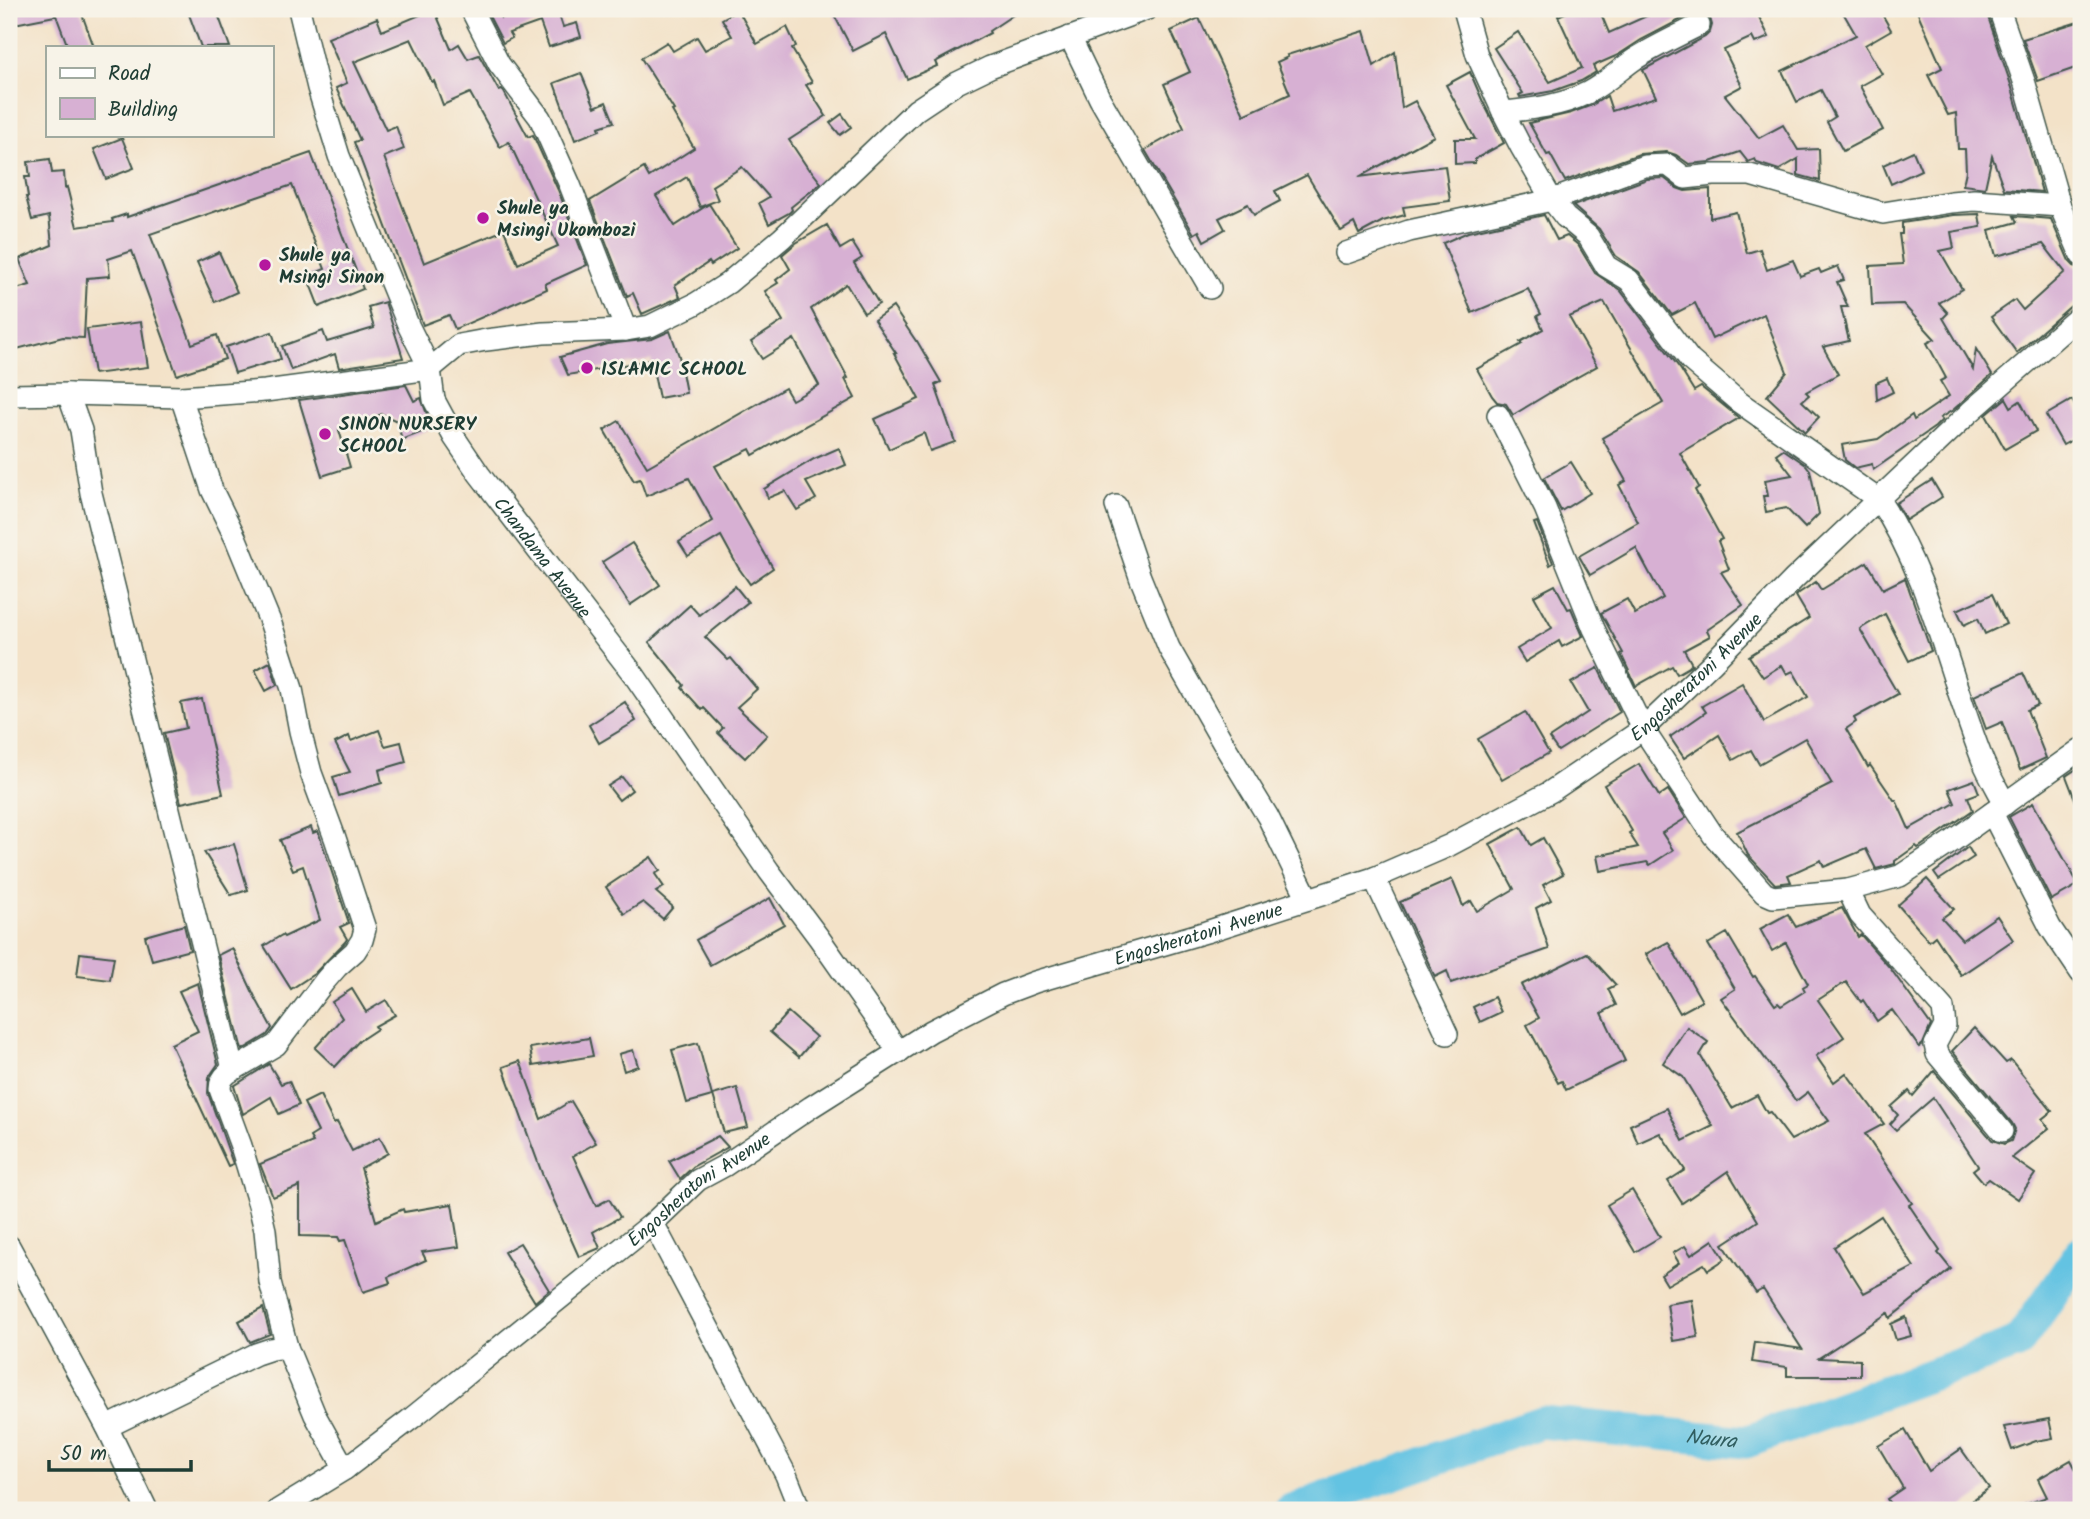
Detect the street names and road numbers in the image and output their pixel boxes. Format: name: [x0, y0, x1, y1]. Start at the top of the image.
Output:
street label: Chandama Avenue: [485, 491, 598, 626]
street label: Engosheratoni Avenue: [1625, 606, 1771, 751]
street label: Engosheratoni Avenue: [1111, 895, 1287, 975]
street label: Engosheratoni Avenue: [621, 1125, 778, 1255]

